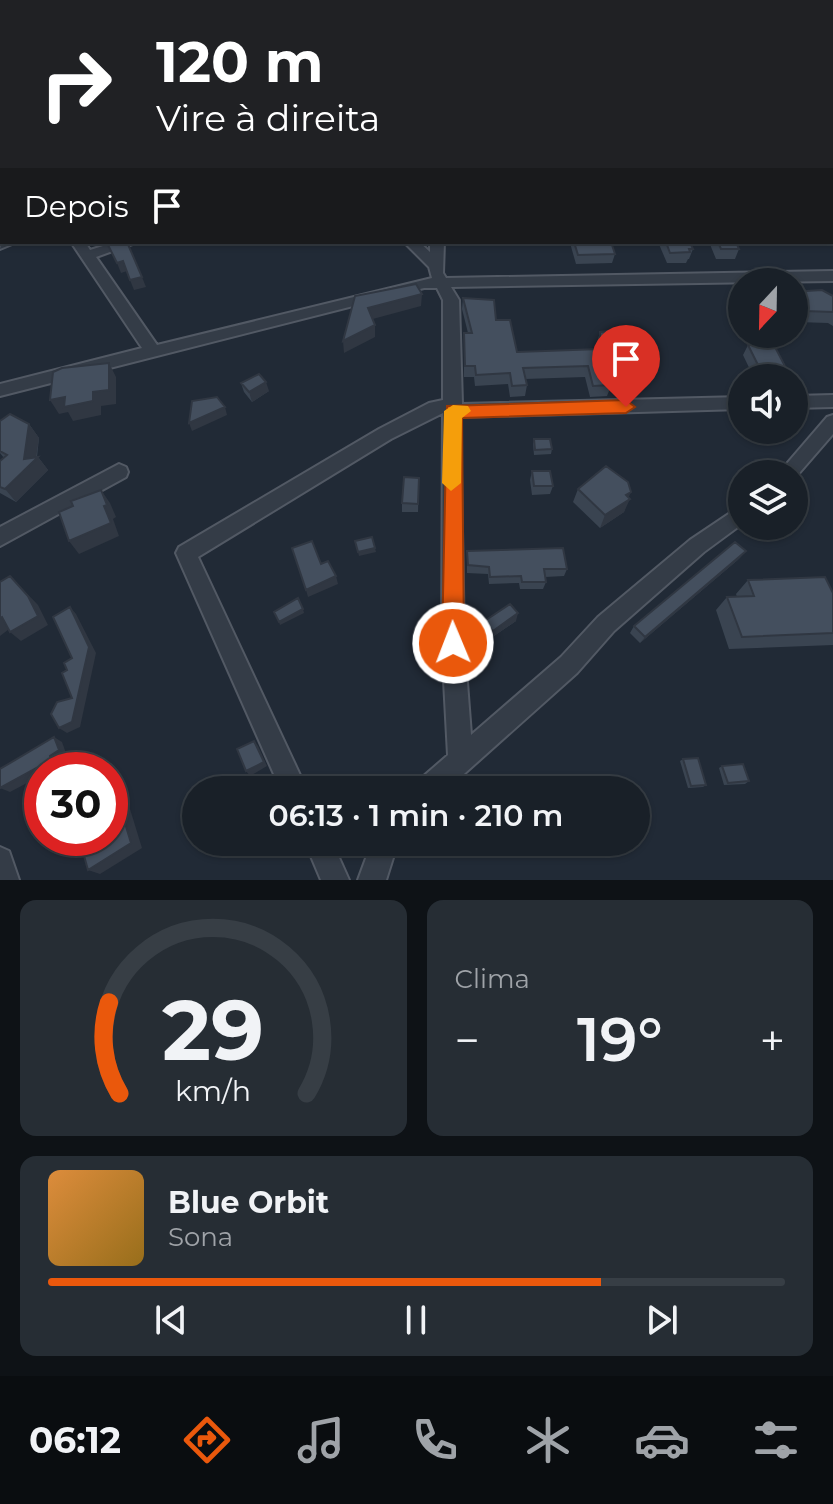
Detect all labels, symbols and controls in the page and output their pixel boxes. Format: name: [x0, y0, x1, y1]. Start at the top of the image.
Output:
text: 120 m: [156, 28, 324, 96]
icon: right: [24, 32, 128, 136]
text: Vire à direita: [156, 96, 380, 140]
icon: arrive: [145, 184, 189, 228]
text: Depois: [24, 188, 129, 225]
north arrow: [728, 268, 808, 348]
map controls: [728, 268, 808, 540]
pin: [592, 325, 660, 407]
icon: arrive: [604, 337, 648, 381]
button: sound: [728, 364, 808, 444]
button: layers: [728, 460, 808, 540]
position arrow: [411, 601, 495, 685]
speed limit sign: 30: [24, 752, 128, 856]
text: 06:13 · 1 min · 210 m: [269, 797, 563, 834]
text: Clima: [455, 963, 530, 995]
text: 29: [162, 979, 264, 1081]
text: 19°: [577, 1003, 663, 1076]
text: −: [455, 1013, 480, 1067]
text: +: [760, 1013, 785, 1067]
text: km/h: [175, 1073, 251, 1108]
text: Blue Orbit: [168, 1184, 329, 1221]
text: Sona: [168, 1221, 233, 1253]
icon: previous: [149, 1298, 193, 1342]
icon: pause: [394, 1298, 438, 1342]
icon: next: [640, 1298, 684, 1342]
icon: directions: [179, 1412, 235, 1468]
icon: music: [293, 1412, 349, 1468]
icon: phone: [407, 1412, 463, 1468]
icon: climate: [520, 1412, 576, 1468]
icon: car: [634, 1412, 690, 1468]
icon: filters: [748, 1412, 804, 1468]
text: 06:12: [29, 1418, 121, 1462]

